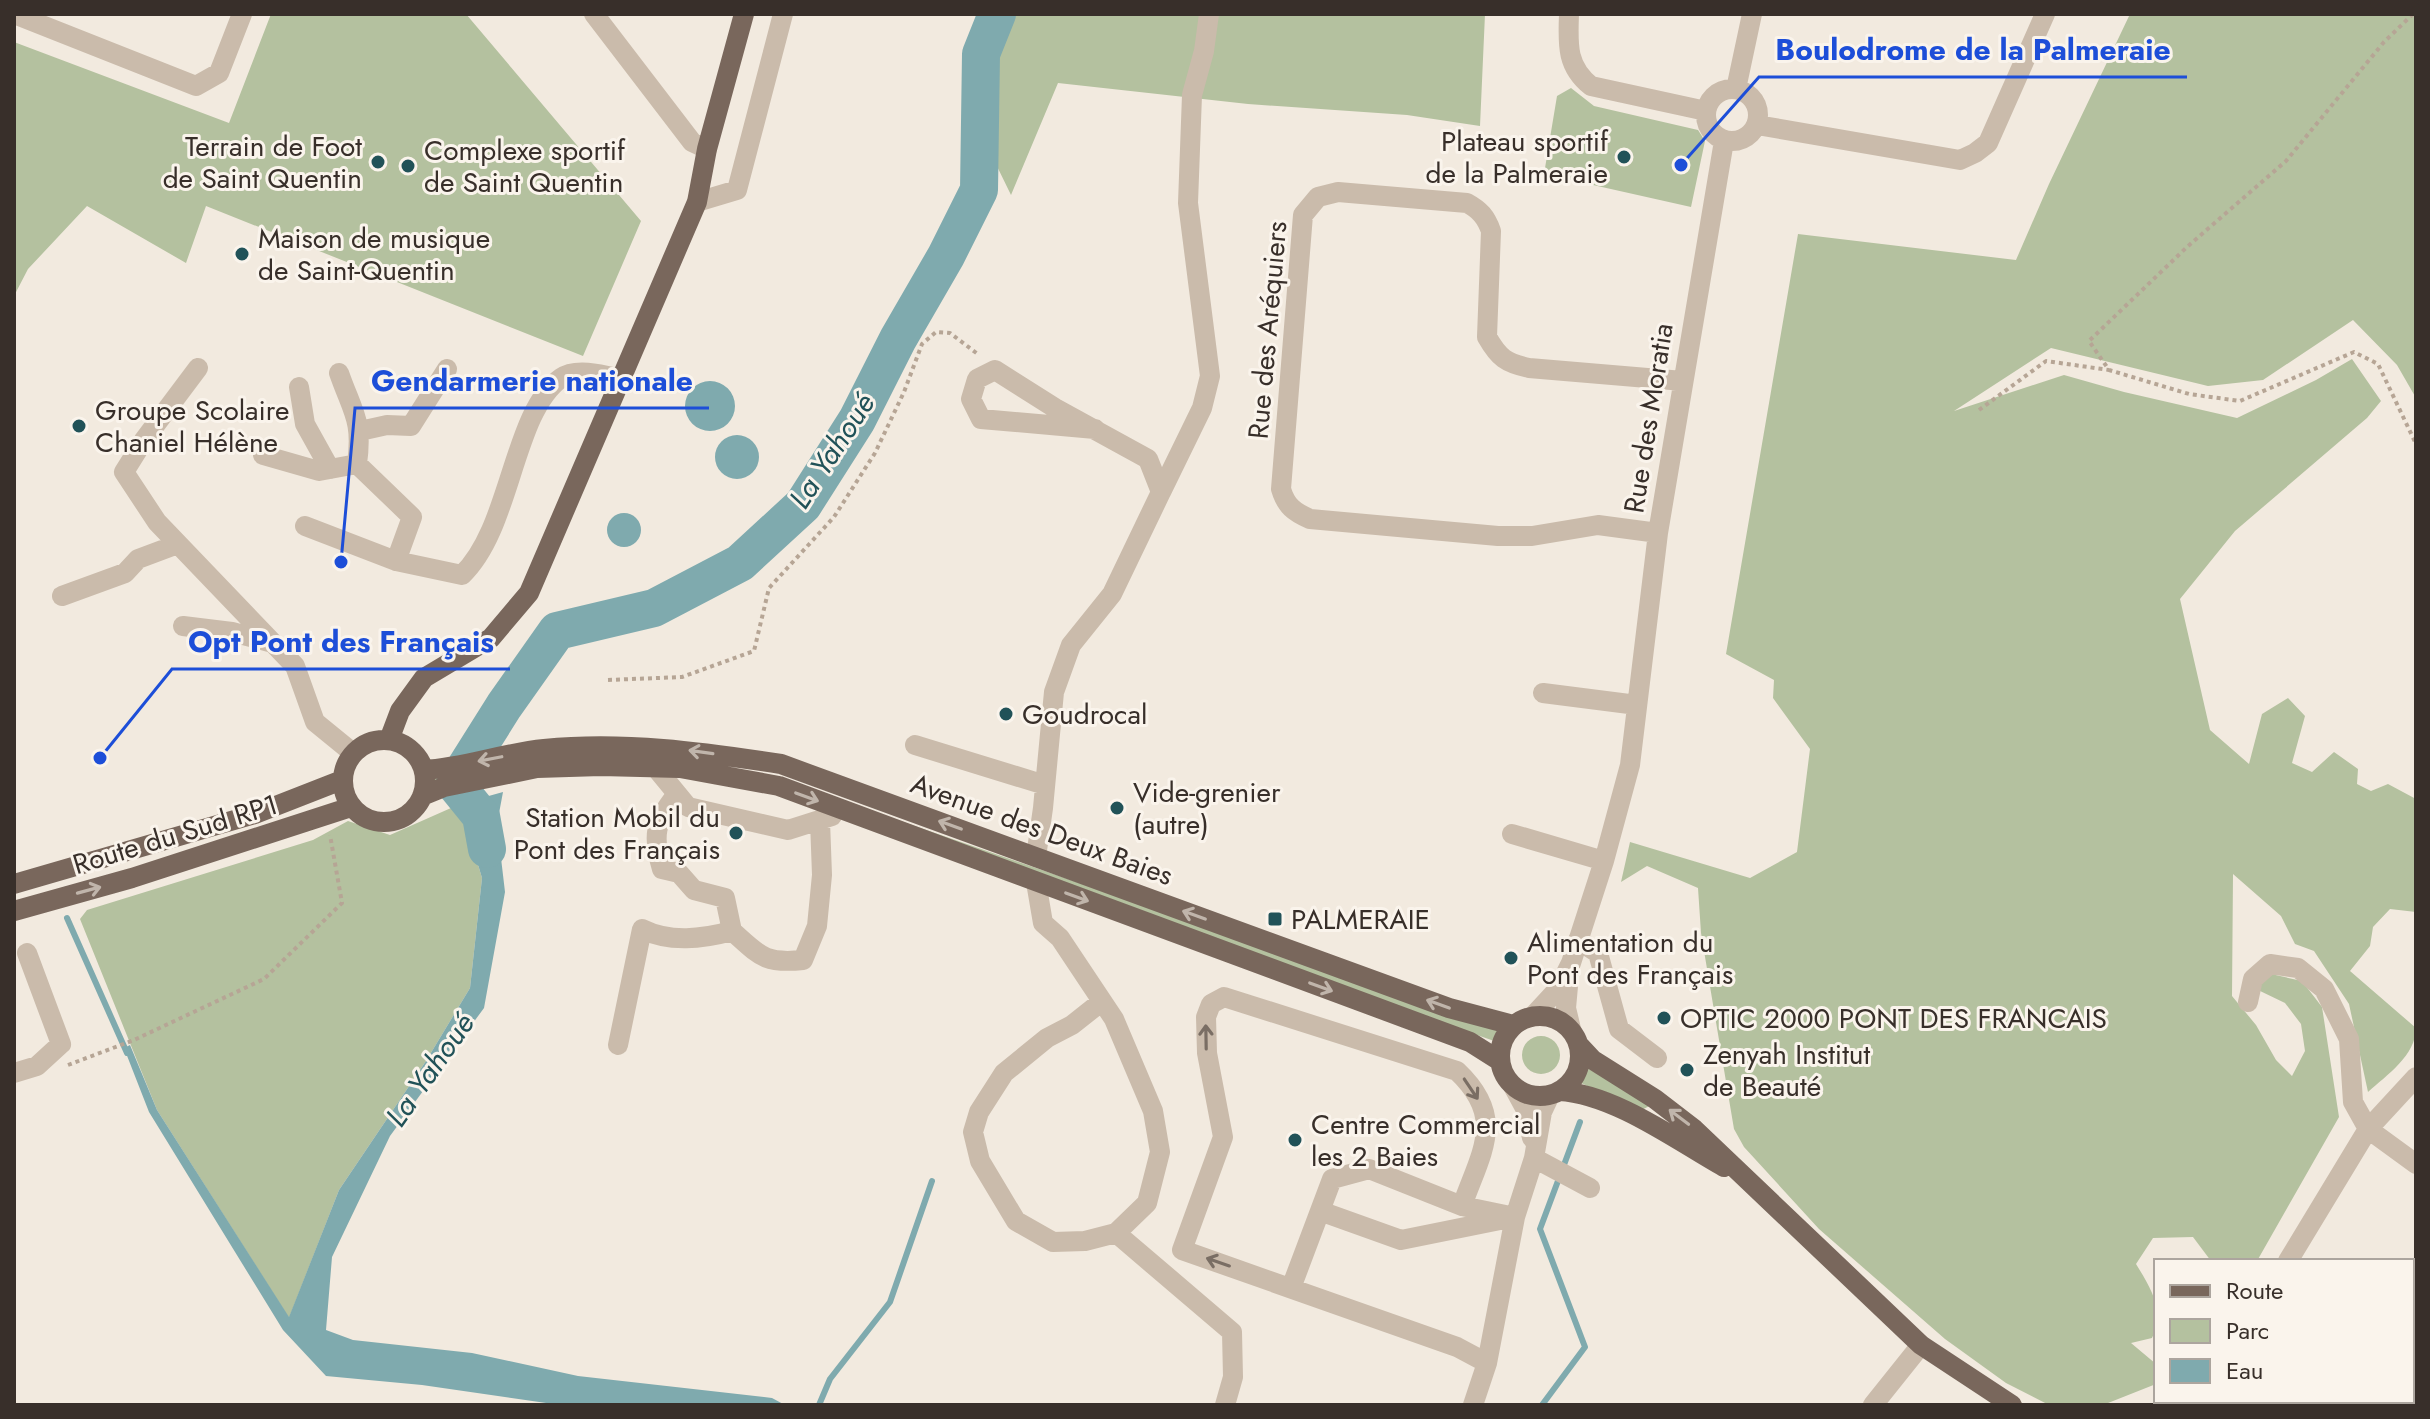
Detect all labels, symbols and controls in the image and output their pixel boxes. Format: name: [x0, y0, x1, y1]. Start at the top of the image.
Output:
callout: Boulodrome de la Palmeraie: [1759, 23, 2187, 77]
text: Boulodrome de la Palmeraie: [1775, 28, 2171, 71]
place label: Plateau sportif de la Palmeraie: [1425, 121, 1609, 194]
place label: Terrain de Foot de Saint Quentin: [163, 126, 362, 199]
place label: Complexe sportif de Saint Quentin: [424, 130, 626, 203]
marker: Plateau sportif de la Palmeraie: [1615, 148, 1633, 166]
marker: Terrain de Foot de Saint Quentin: [369, 153, 387, 171]
marker: Complexe sportif de Saint Quentin: [399, 157, 417, 175]
place label: Maison de musique de Saint-Quentin: [258, 218, 490, 291]
street label: Rue des Aréquiers: [1238, 219, 1297, 441]
marker: Maison de musique de Saint-Quentin: [233, 245, 251, 263]
street label: Rue des Moratia: [1613, 320, 1684, 516]
callout: Gendarmerie nationale: [355, 354, 709, 408]
text: Gendarmerie nationale: [371, 359, 693, 402]
water label: La Yahoué: [778, 384, 886, 517]
place label: Groupe Scolaire Chaniel Hélène: [95, 390, 289, 463]
marker: Groupe Scolaire Chaniel Hélène: [70, 417, 88, 435]
callout: Opt Pont des Français: [172, 615, 510, 669]
text: Opt Pont des Français: [188, 620, 494, 663]
place label: Goudrocal: [1022, 694, 1147, 735]
marker: Goudrocal: [997, 705, 1015, 723]
one-way arrow: [689, 744, 715, 759]
one-way arrow: [477, 752, 503, 767]
street label: Avenue des Deux Baies: [905, 763, 1179, 896]
place label: Vide-grenier (autre): [1133, 772, 1281, 845]
street label: Route du Sud RP1: [68, 784, 283, 885]
one-way arrow: [794, 791, 819, 805]
place label: Station Mobil du Pont des Français: [514, 797, 720, 870]
marker: Vide-grenier (autre): [1108, 799, 1126, 817]
one-way arrow: [938, 817, 963, 832]
marker: Station Mobil du Pont des Français: [727, 824, 745, 842]
one-way arrow: [76, 882, 102, 897]
one-way arrow: [1065, 891, 1089, 905]
place label: PALMERAIE: [1291, 899, 1430, 940]
one-way arrow: [1182, 906, 1207, 921]
marker: PALMERAIE: [1266, 910, 1284, 928]
place label: Alimentation du Pont des Français: [1527, 922, 1733, 995]
marker: Alimentation du Pont des Français: [1502, 949, 1520, 967]
one-way arrow: [1308, 981, 1333, 995]
one-way arrow: [1426, 996, 1451, 1010]
place label: OPTIC 2000 PONT DES FRANCAIS: [1680, 998, 2107, 1039]
water label: La Yahoué: [375, 1003, 485, 1135]
marker: OPTIC 2000 PONT DES FRANCAIS: [1655, 1009, 1673, 1027]
one-way arrow: [1199, 1024, 1214, 1051]
place label: Zenyah Institut de Beauté: [1703, 1034, 1871, 1107]
marker: Zenyah Institut de Beauté: [1678, 1061, 1696, 1079]
one-way arrow: [1463, 1077, 1480, 1099]
place label: Centre Commercial les 2 Baies: [1311, 1104, 1540, 1177]
one-way arrow: [1669, 1109, 1690, 1126]
marker: Centre Commercial les 2 Baies: [1286, 1131, 1304, 1149]
one-way arrow: [1205, 1254, 1230, 1269]
legend: [2154, 1259, 2414, 1403]
text: Route: [2226, 1273, 2283, 1308]
text: Parc: [2226, 1313, 2269, 1348]
text: Eau: [2226, 1353, 2263, 1388]

